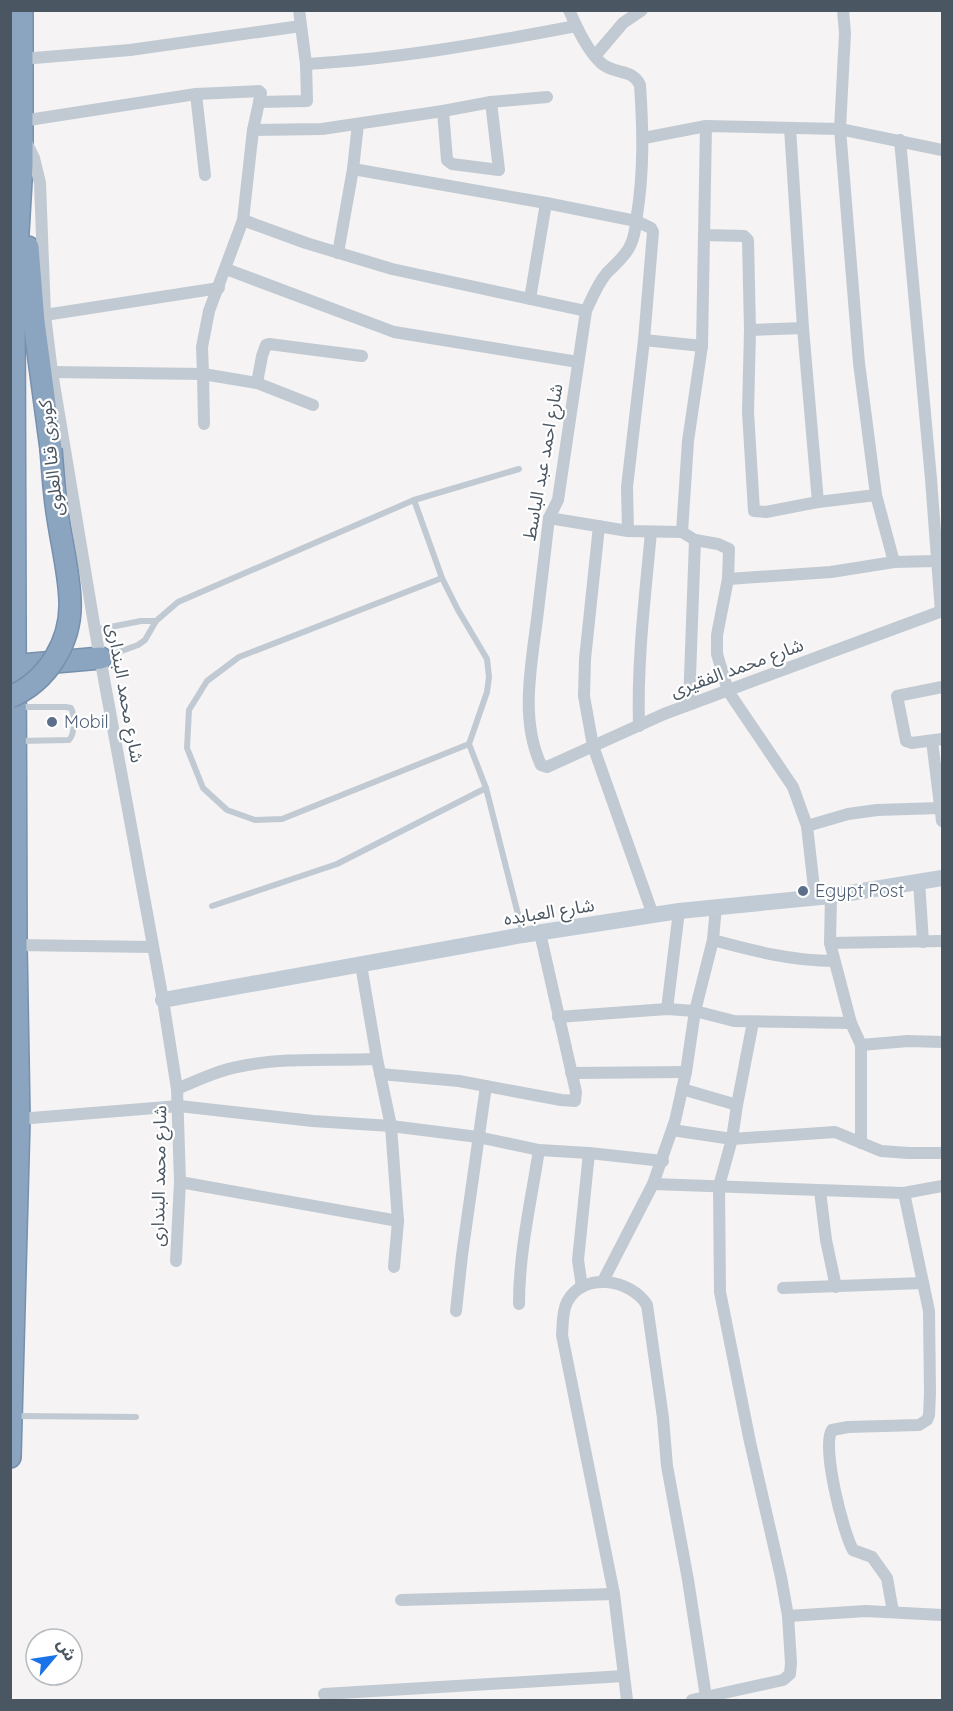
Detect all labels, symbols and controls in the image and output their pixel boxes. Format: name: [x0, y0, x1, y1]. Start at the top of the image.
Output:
street label: شارع احمد عبد الباسط: [517, 382, 571, 543]
street label: كوبرى قنا العلوى: [33, 398, 68, 517]
street label: شارع محمد البندارى: [99, 621, 149, 765]
street label: شارع محمد الفقيرى: [667, 633, 808, 705]
place label: Mobil: [64, 710, 109, 733]
marker: Mobil: [45, 715, 59, 729]
place label: Egypt Post: [815, 879, 904, 902]
marker: Egypt Post: [796, 884, 810, 898]
street label: شارع العبابده: [502, 893, 596, 933]
street label: شارع محمد البندارى: [146, 1105, 174, 1247]
north arrow: [24, 1627, 84, 1687]
text: ش: [53, 1635, 81, 1664]

